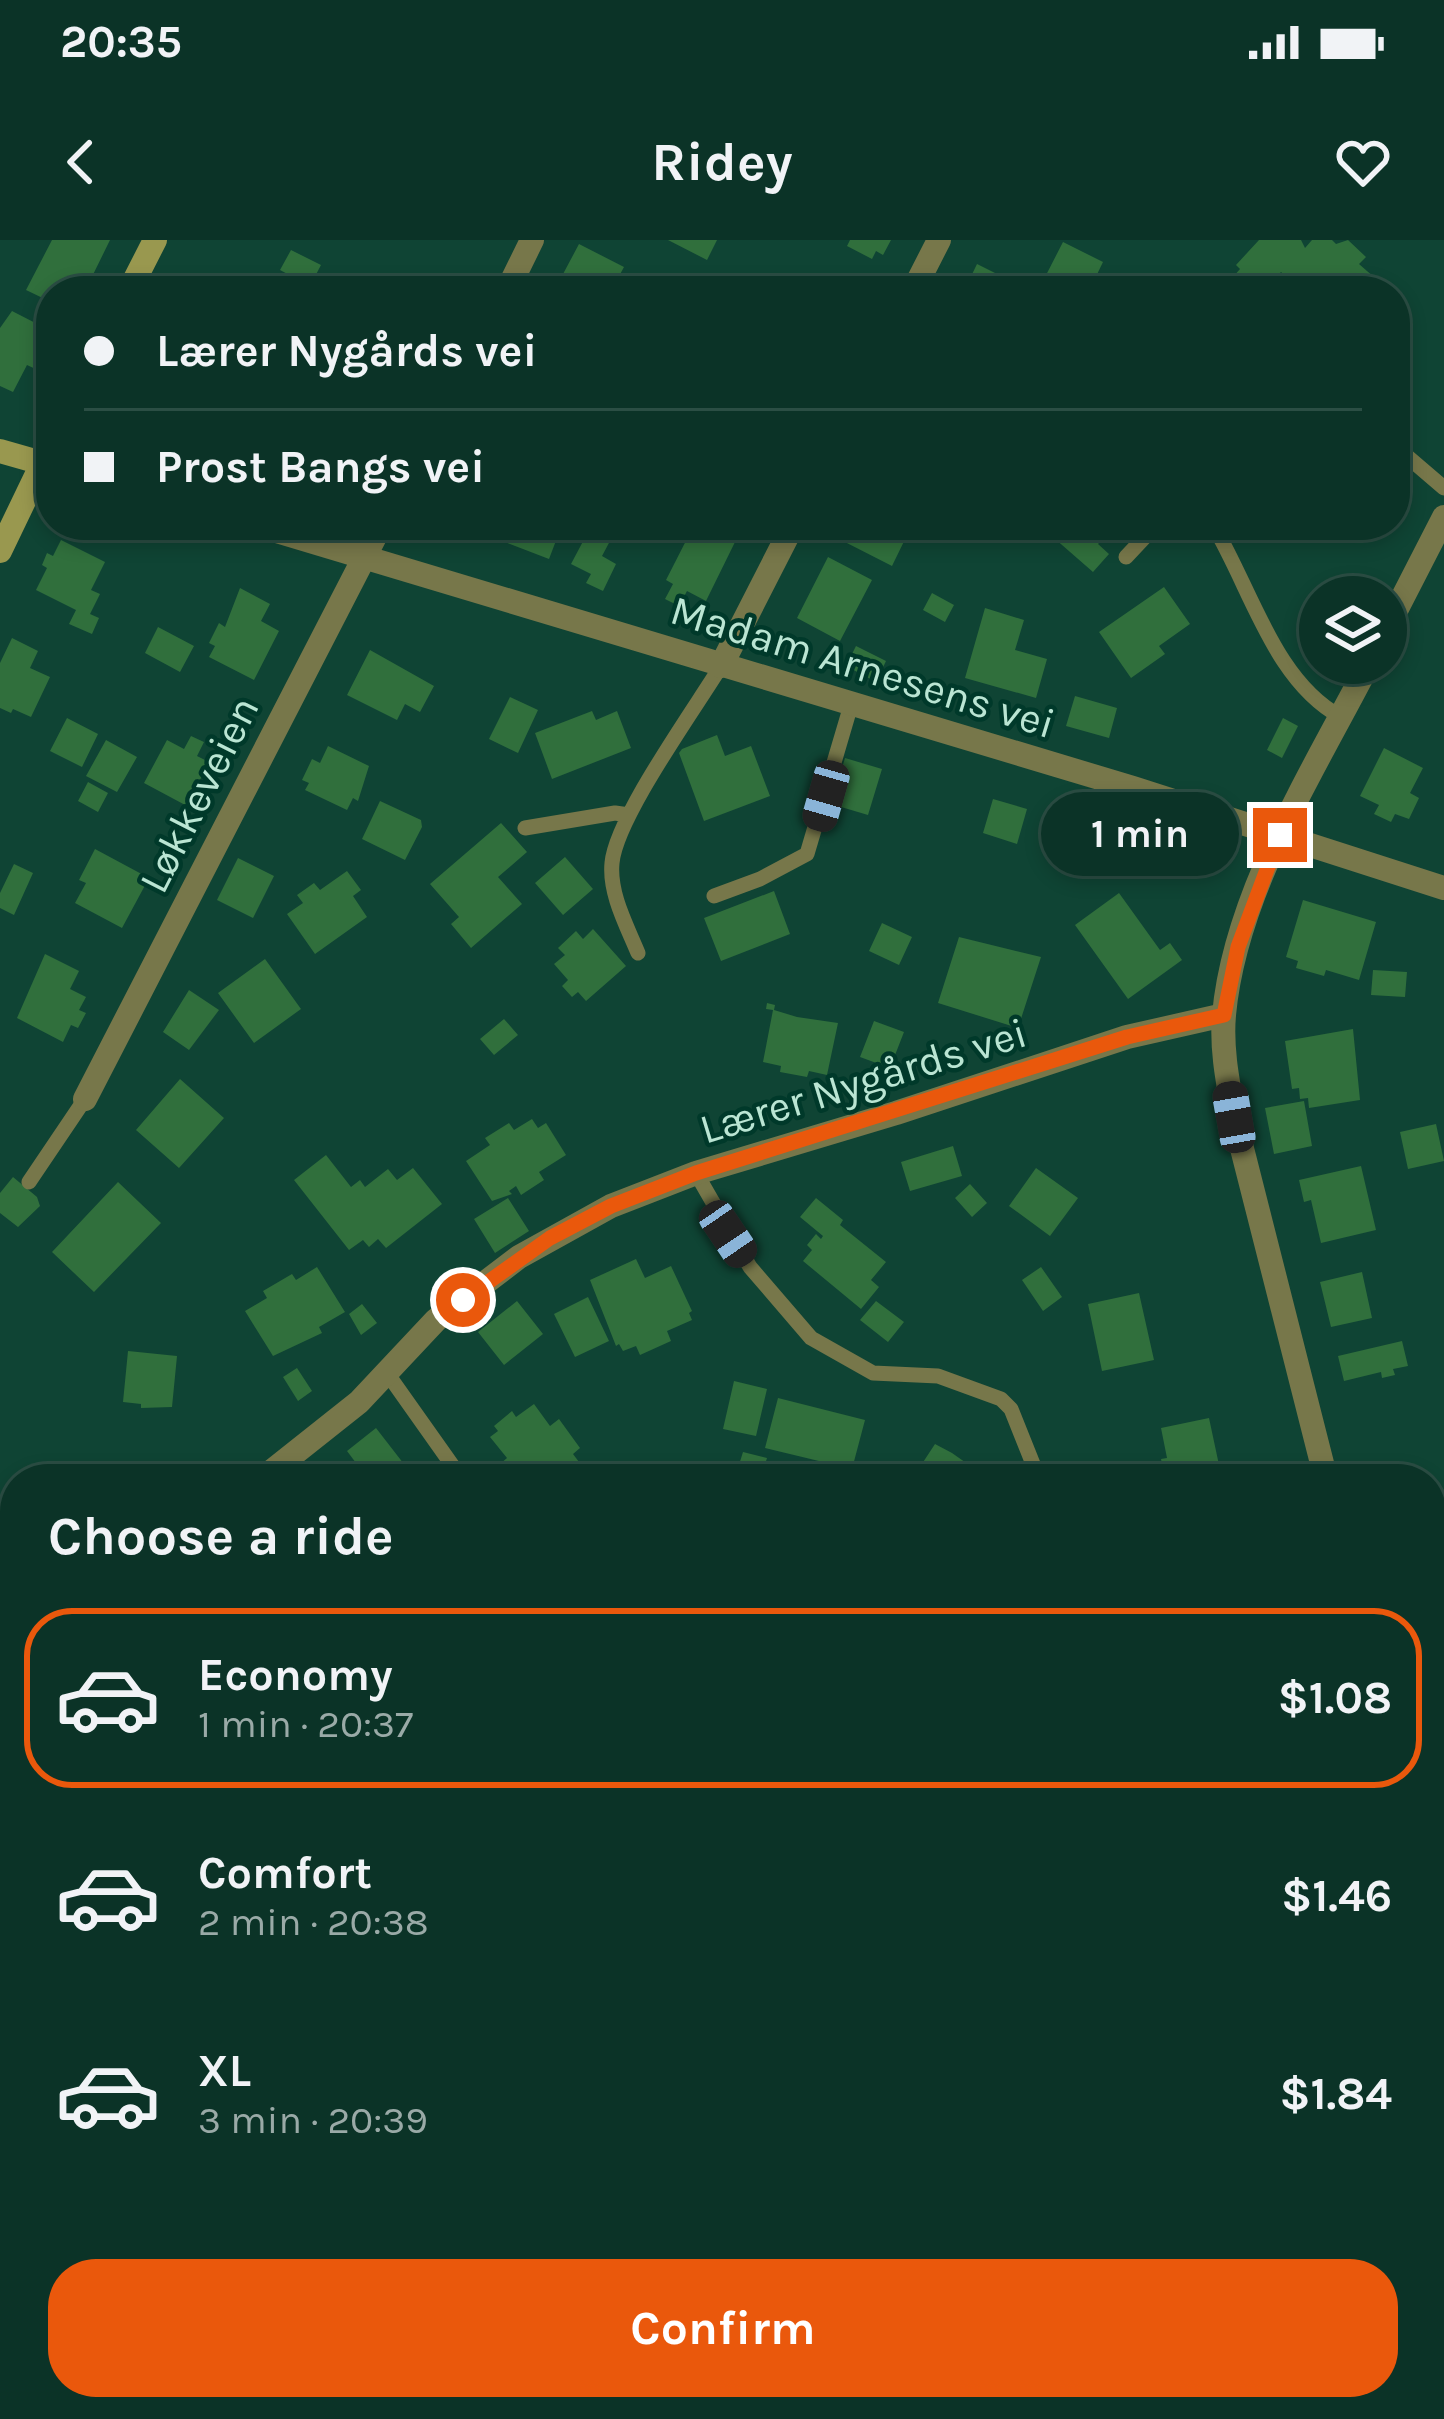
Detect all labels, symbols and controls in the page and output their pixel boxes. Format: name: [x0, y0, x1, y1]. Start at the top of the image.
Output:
text: 20:35: [60, 16, 182, 68]
icon: back: [48, 129, 114, 195]
icon: heart: [1330, 129, 1396, 195]
text: Ridey: [651, 130, 793, 194]
text: Lærer Nygårds vei: [156, 325, 537, 377]
text: Prost Bangs vei: [156, 441, 485, 493]
map controls: [1299, 576, 1407, 684]
button: layers: [1299, 576, 1407, 684]
street label: Madam Arnesens vei: [665, 585, 1061, 749]
street label: Løkkeveien: [128, 688, 270, 901]
car: [799, 756, 853, 836]
callout: 1 min: [1040, 793, 1238, 877]
route end: [1253, 808, 1307, 862]
text: 1 min: [1091, 811, 1189, 857]
street label: Lærer Nygårds vei: [694, 1007, 1033, 1154]
car: [1210, 1078, 1258, 1156]
car: [693, 1194, 763, 1274]
route start: [436, 1273, 490, 1327]
text: Choose a ride: [48, 1504, 394, 1568]
icon: car: [54, 1644, 162, 1752]
text: Economy: [198, 1649, 393, 1701]
text: $1.08: [1278, 1672, 1392, 1724]
text: 1 min · 20:37: [198, 1701, 413, 1747]
icon: car: [54, 1842, 162, 1950]
text: Comfort: [198, 1847, 372, 1899]
text: $1.46: [1281, 1870, 1392, 1922]
text: 2 min · 20:38: [198, 1899, 429, 1945]
icon: car: [54, 2040, 162, 2148]
text: XL: [198, 2045, 251, 2097]
text: $1.84: [1279, 2068, 1392, 2120]
text: 3 min · 20:39: [198, 2097, 428, 2143]
button: Confirm: [48, 2259, 1398, 2397]

